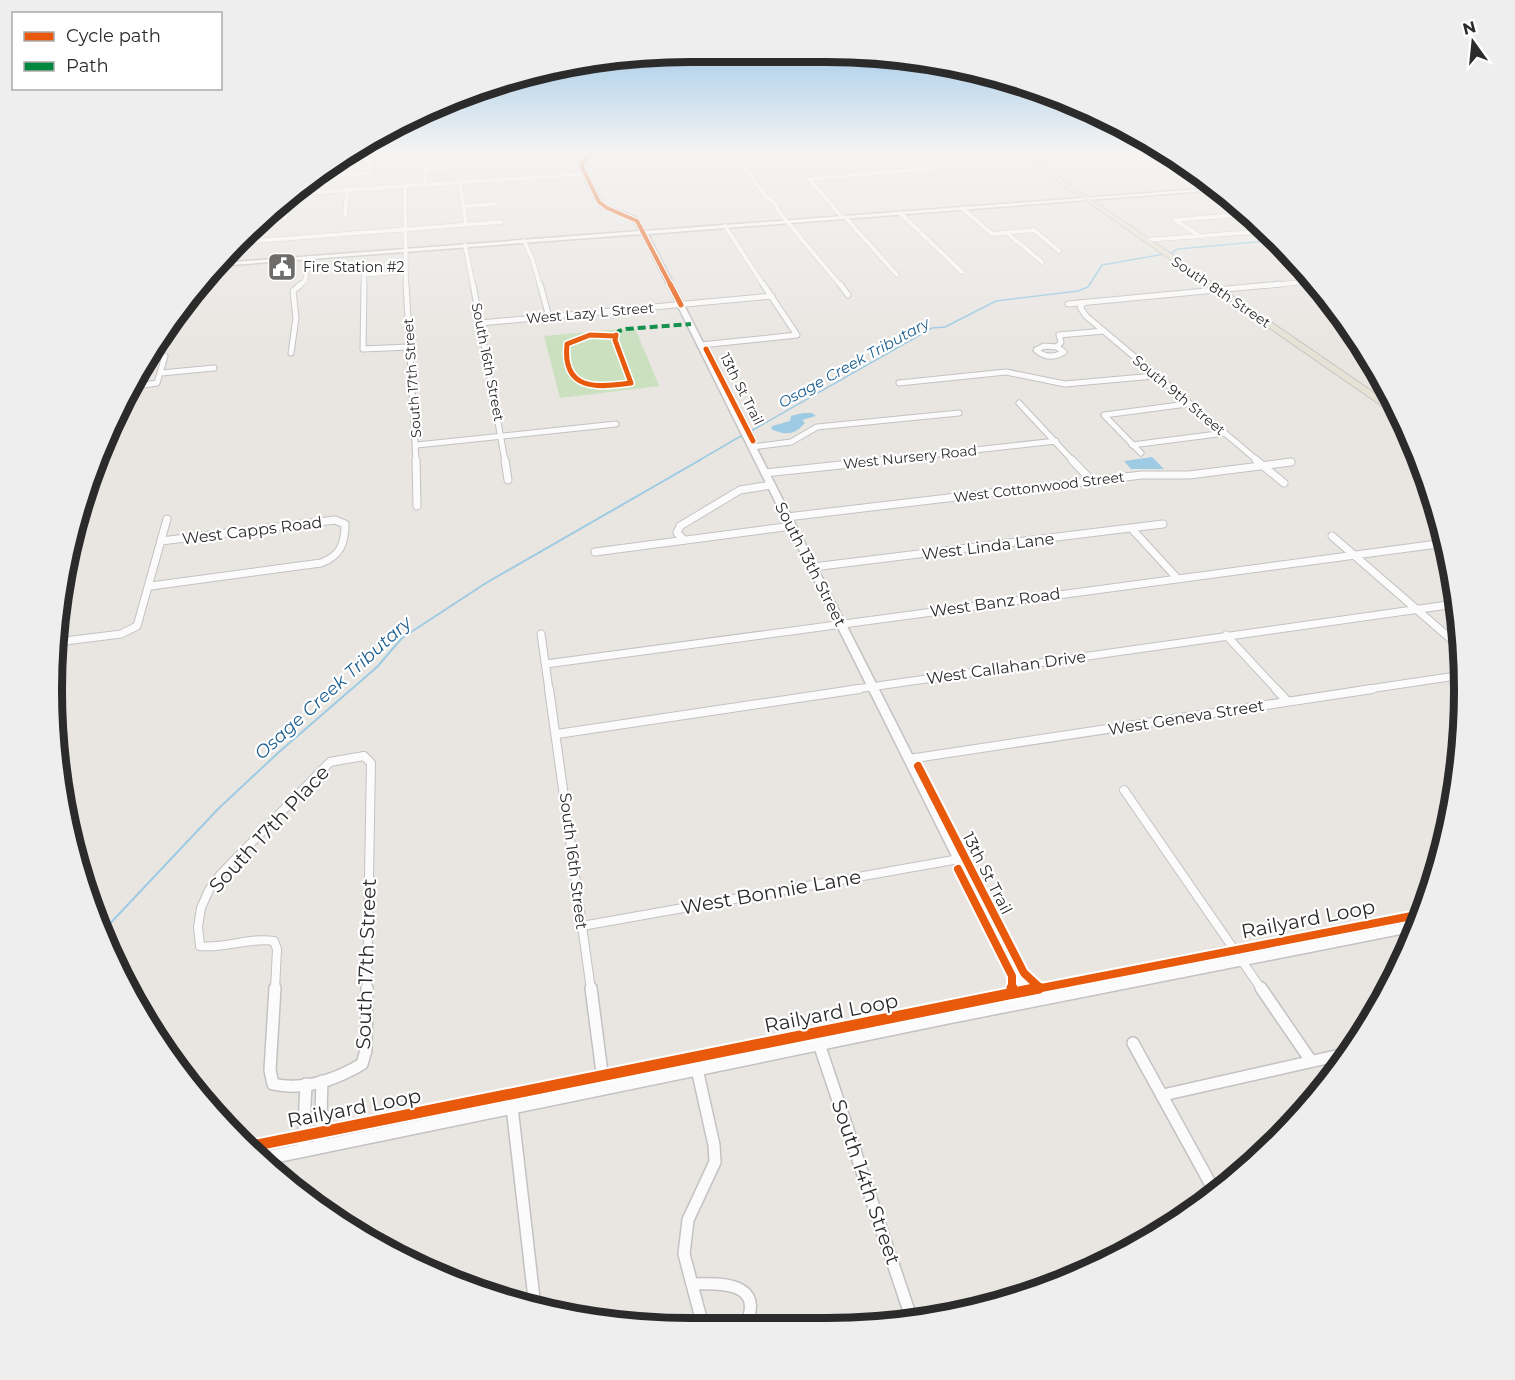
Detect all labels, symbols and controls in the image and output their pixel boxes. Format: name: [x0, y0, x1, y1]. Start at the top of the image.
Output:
legend: [12, 12, 222, 90]
north arrow: [1443, 12, 1503, 72]
text: N: [1461, 17, 1478, 39]
text: Cycle path: [66, 25, 161, 47]
text: Path: [66, 55, 109, 77]
public building icon: Fire Station #2: [266, 251, 298, 283]
street label: South 8th Street: [1168, 252, 1274, 332]
place label: Fire Station #2: [303, 258, 405, 276]
street label: West Lazy L Street: [525, 298, 655, 328]
street label: South 16th Street: [468, 301, 508, 423]
water label: Osage Creek Tributary: [775, 313, 933, 412]
street label: South 17th Street: [399, 317, 425, 438]
street label: 13th St Trail: [716, 350, 768, 428]
street label: South 9th Street: [1129, 351, 1229, 439]
street label: West Nursery Road: [842, 441, 978, 473]
street label: West Cottonwood Street: [953, 468, 1126, 506]
street label: South 13th Street: [771, 499, 850, 630]
street label: West Capps Road: [181, 512, 323, 549]
street label: West Linda Lane: [921, 529, 1055, 564]
street label: West Banz Road: [929, 584, 1062, 621]
water label: Osage Creek Tributary: [250, 611, 417, 764]
street label: West Callahan Drive: [925, 647, 1087, 688]
street label: West Geneva Street: [1107, 696, 1266, 739]
street label: South 17th Place: [204, 760, 334, 898]
street label: South 16th Street: [556, 792, 591, 931]
street label: 13th St Trail: [959, 829, 1016, 917]
street label: West Bonnie Lane: [679, 864, 863, 920]
street label: South 17th Street: [351, 878, 381, 1050]
street label: Railyard Loop: [1239, 894, 1377, 944]
street label: Railyard Loop: [762, 988, 900, 1038]
street label: Railyard Loop: [285, 1083, 423, 1133]
street label: South 14th Street: [826, 1096, 906, 1268]

